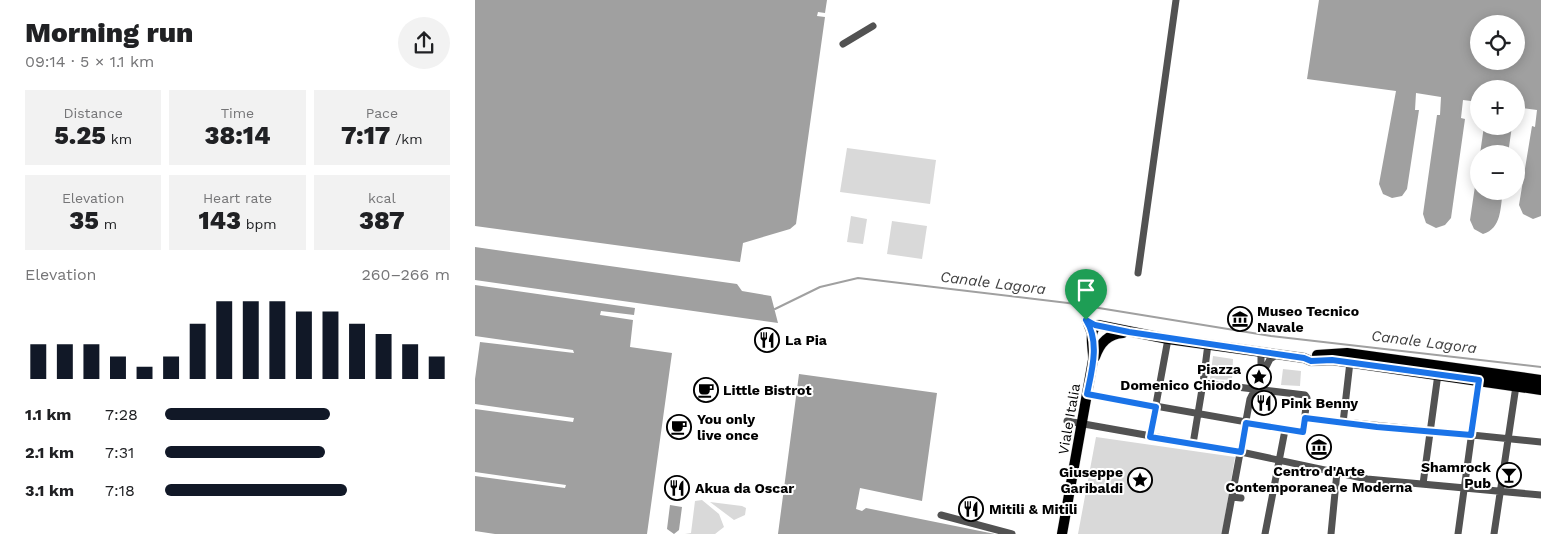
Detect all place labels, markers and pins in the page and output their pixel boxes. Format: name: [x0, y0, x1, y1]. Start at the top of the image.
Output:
pin: [1065, 269, 1107, 320]
place label: Museo Tecnico Navale: [1257, 303, 1359, 335]
museum icon: Museo Tecnico Navale: [1227, 306, 1253, 332]
restaurant icon: La Pia: [754, 327, 780, 353]
place label: La Pia: [785, 332, 828, 348]
place label: Piazza Domenico Chiodo: [1120, 361, 1242, 393]
place icon: Piazza Domenico Chiodo: [1246, 364, 1272, 390]
cafe icon: Little Bistrot: [693, 377, 719, 403]
place label: Little Bistrot: [723, 382, 812, 398]
restaurant icon: Pink Benny: [1251, 390, 1277, 416]
place label: Pink Benny: [1281, 395, 1358, 411]
place label: You only live once: [697, 411, 759, 443]
cafe icon: You only live once: [666, 414, 692, 440]
museum icon: Centro d'Arte Contemporanea e Moderna: [1306, 434, 1332, 460]
place label: Shamrock Pub: [1421, 459, 1491, 491]
bar icon: Shamrock Pub: [1496, 462, 1522, 488]
place label: Centro d'Arte Contemporanea e Moderna: [1226, 463, 1413, 495]
place label: Giuseppe Garibaldi: [1059, 464, 1123, 496]
place icon: Giuseppe Garibaldi: [1127, 467, 1153, 493]
restaurant icon: Akua da Oscar: [664, 475, 690, 501]
place label: Akua da Oscar: [695, 480, 794, 496]
restaurant icon: Mitili & Mitili: [958, 496, 984, 522]
place label: Mitili & Mitili: [989, 501, 1077, 517]

